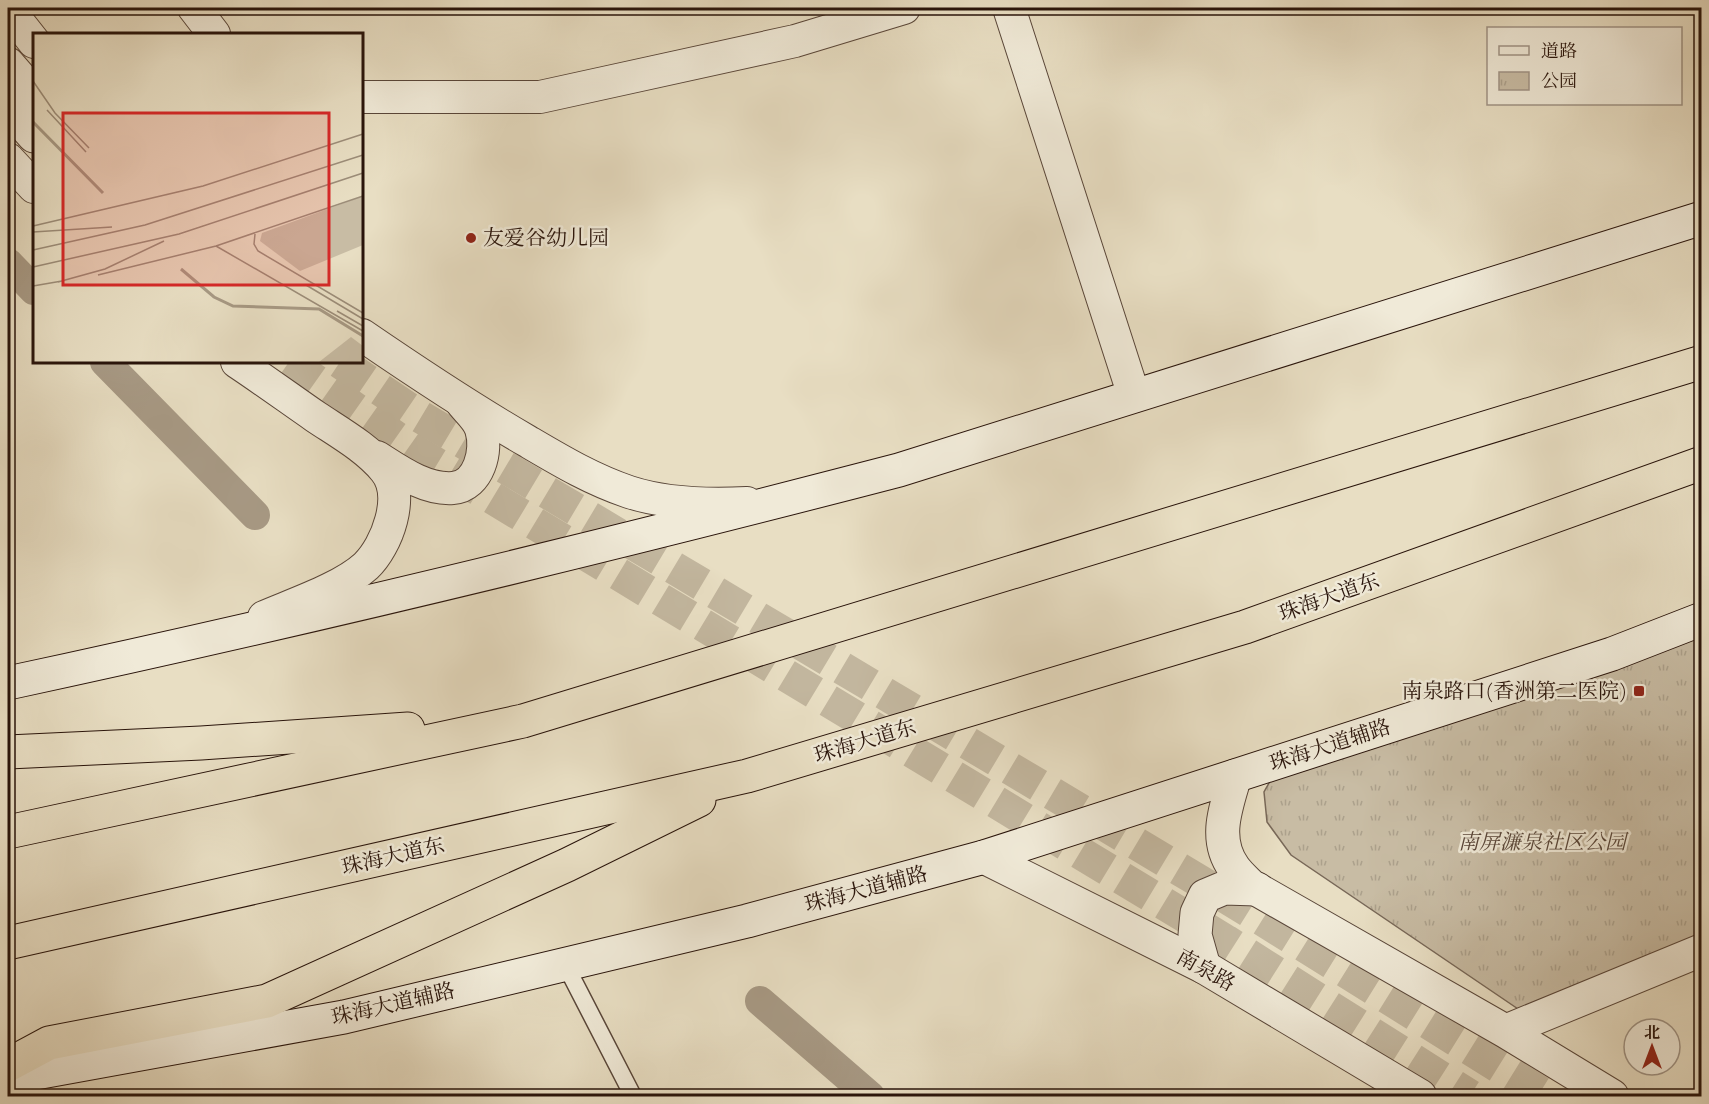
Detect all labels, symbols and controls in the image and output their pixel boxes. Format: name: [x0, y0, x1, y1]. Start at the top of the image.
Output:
legend: [1487, 27, 1682, 105]
inset map: [33, 33, 363, 363]
text: 道路: [1541, 41, 1577, 61]
text: 公园: [1541, 72, 1577, 91]
place label: 友爱谷幼儿园: [483, 226, 609, 250]
marker: 友爱谷幼儿园: [464, 231, 478, 245]
street label: 珠海大道东: [1276, 569, 1382, 626]
place label: 南泉路口(香洲第二医院): [1401, 680, 1627, 703]
marker: 南泉路口(香洲第二医院): [1632, 684, 1646, 698]
street label: 珠海大道东: [812, 715, 919, 768]
street label: 珠海大道辅路: [1267, 715, 1394, 776]
park label: 南屏濂泉社区公园: [1458, 831, 1629, 854]
street label: 珠海大道东: [339, 833, 447, 880]
street label: 珠海大道辅路: [802, 862, 930, 917]
street label: 南泉路: [1173, 945, 1239, 996]
street label: 珠海大道辅路: [329, 979, 457, 1030]
north arrow: [1622, 1017, 1682, 1077]
text: 北: [1644, 1024, 1660, 1042]

